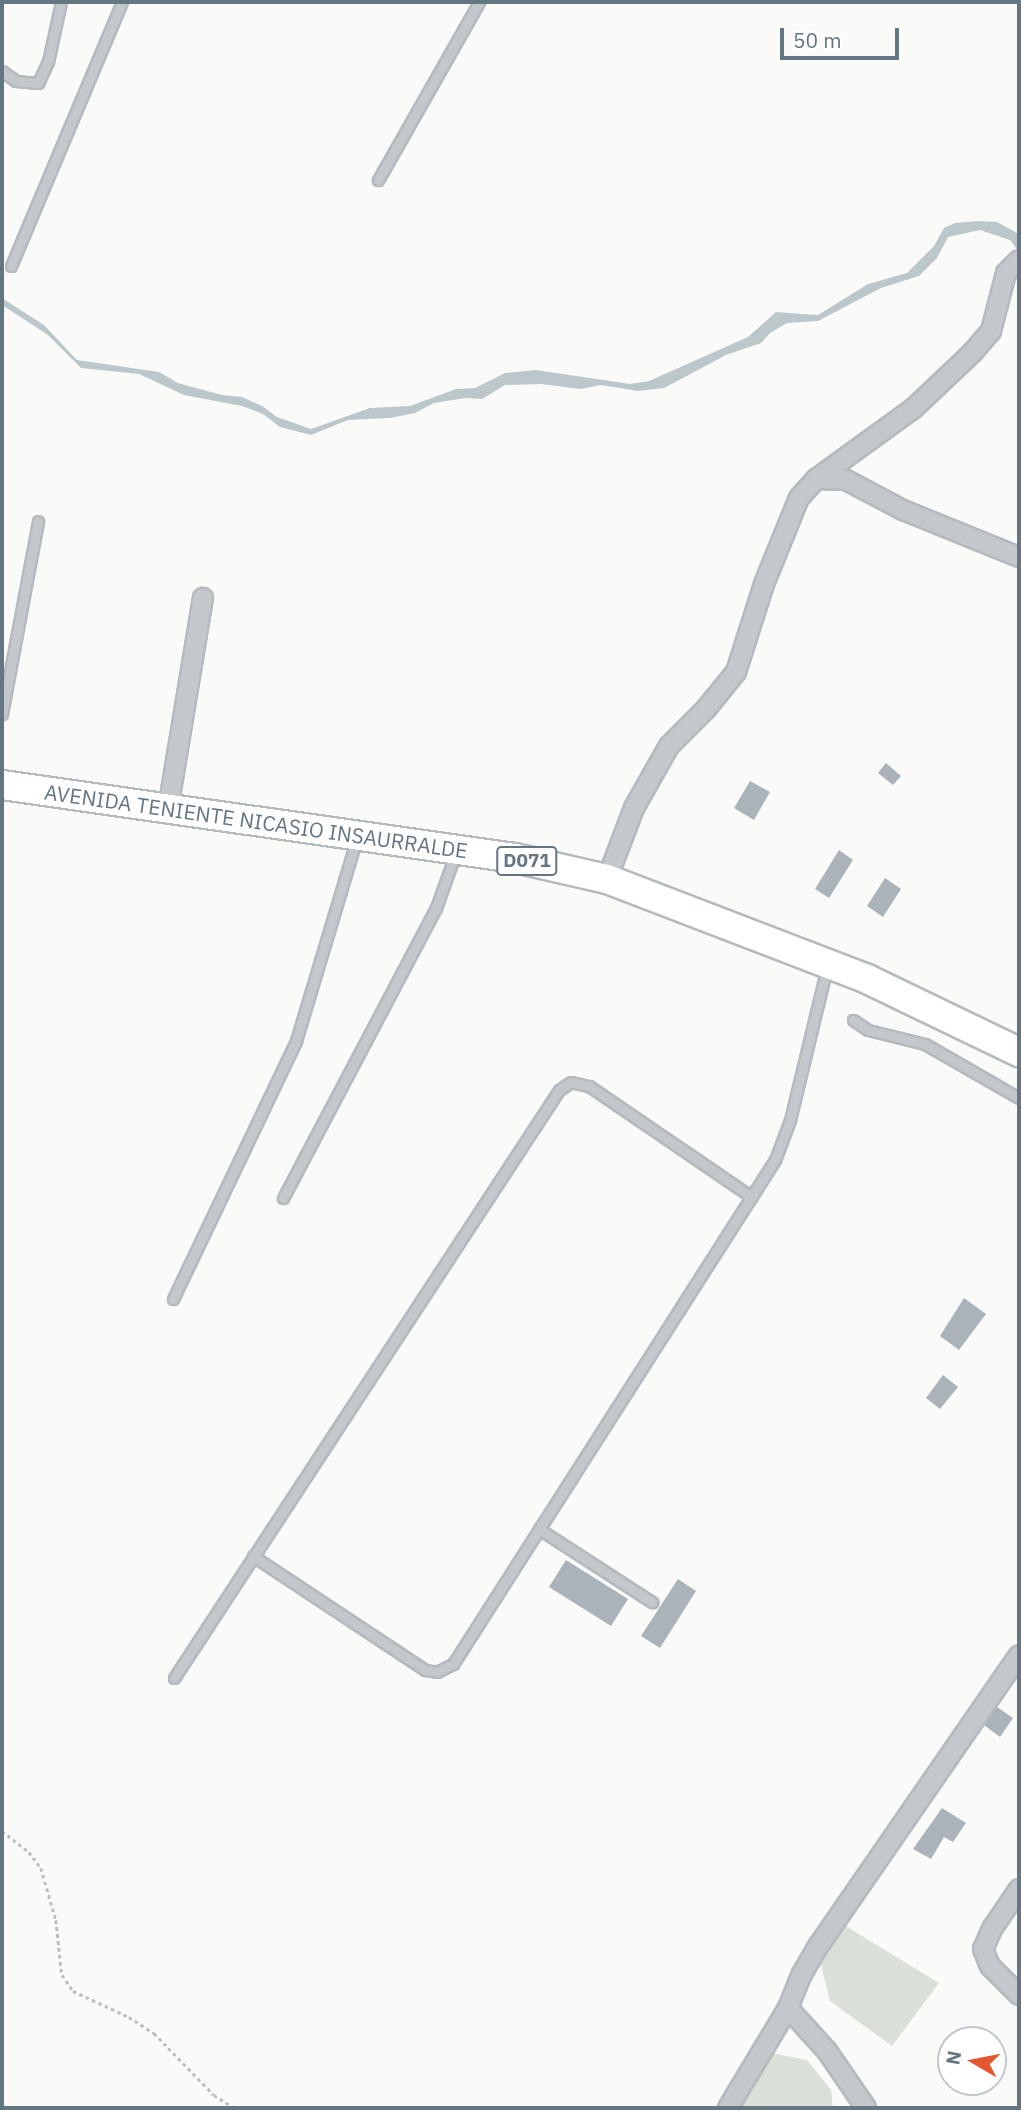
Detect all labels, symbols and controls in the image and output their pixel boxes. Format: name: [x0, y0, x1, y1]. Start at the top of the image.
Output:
scale bar: [783, 14, 902, 58]
text: 50 m: [793, 26, 842, 54]
street label: AVENIDA TENIENTE NICASIO INSAURRALDE: [43, 779, 469, 863]
road number: D071: [496, 846, 558, 876]
north arrow: [937, 2026, 1007, 2096]
text: N: [940, 2049, 966, 2067]

